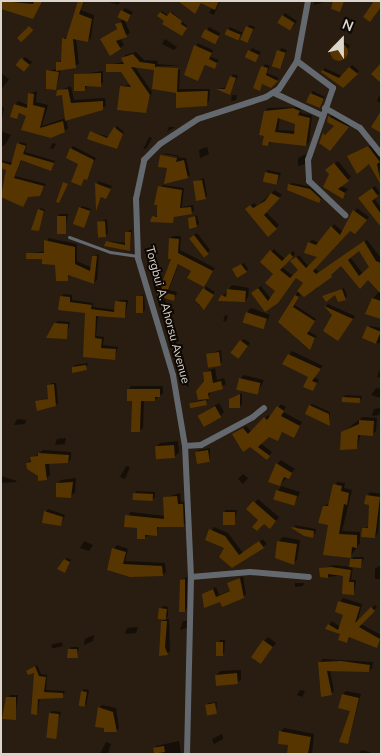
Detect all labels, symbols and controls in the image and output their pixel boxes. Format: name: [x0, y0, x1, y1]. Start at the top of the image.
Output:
north arrow: [317, 15, 367, 65]
text: N: [339, 15, 356, 36]
street label: Torgbui A. Ahorsu Avenue: [142, 245, 192, 385]

